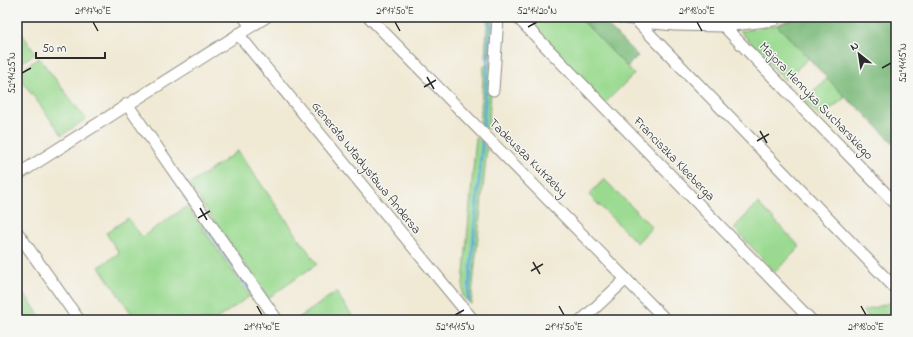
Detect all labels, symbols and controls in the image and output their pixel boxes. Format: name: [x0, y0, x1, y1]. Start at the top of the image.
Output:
text: 21°17'40"E: [75, 4, 111, 19]
text: 21°17'50"E: [376, 4, 414, 19]
text: 52°14'20"N: [517, 4, 557, 19]
text: 21°18'00"E: [679, 4, 715, 19]
scale bar: [36, 34, 105, 60]
north arrow: [839, 34, 879, 74]
text: N: [847, 37, 862, 55]
street label: Majora Henryka Sucharskiego: [754, 38, 878, 165]
text: 50 m: [42, 40, 66, 58]
text: 52°14'15"N: [896, 43, 911, 83]
text: 52°14'25"N: [5, 52, 20, 94]
street label: Generała Władysława Andersa: [306, 98, 426, 239]
street label: Franciszka Kleeberga: [627, 112, 719, 206]
street label: Tadeusza Kutrzeby: [484, 114, 572, 202]
text: 21°17'40"E: [244, 320, 280, 335]
text: 52°14'15"N: [435, 320, 475, 335]
text: 21°17'50"E: [545, 320, 583, 335]
text: 21°18'00"E: [848, 320, 884, 335]

